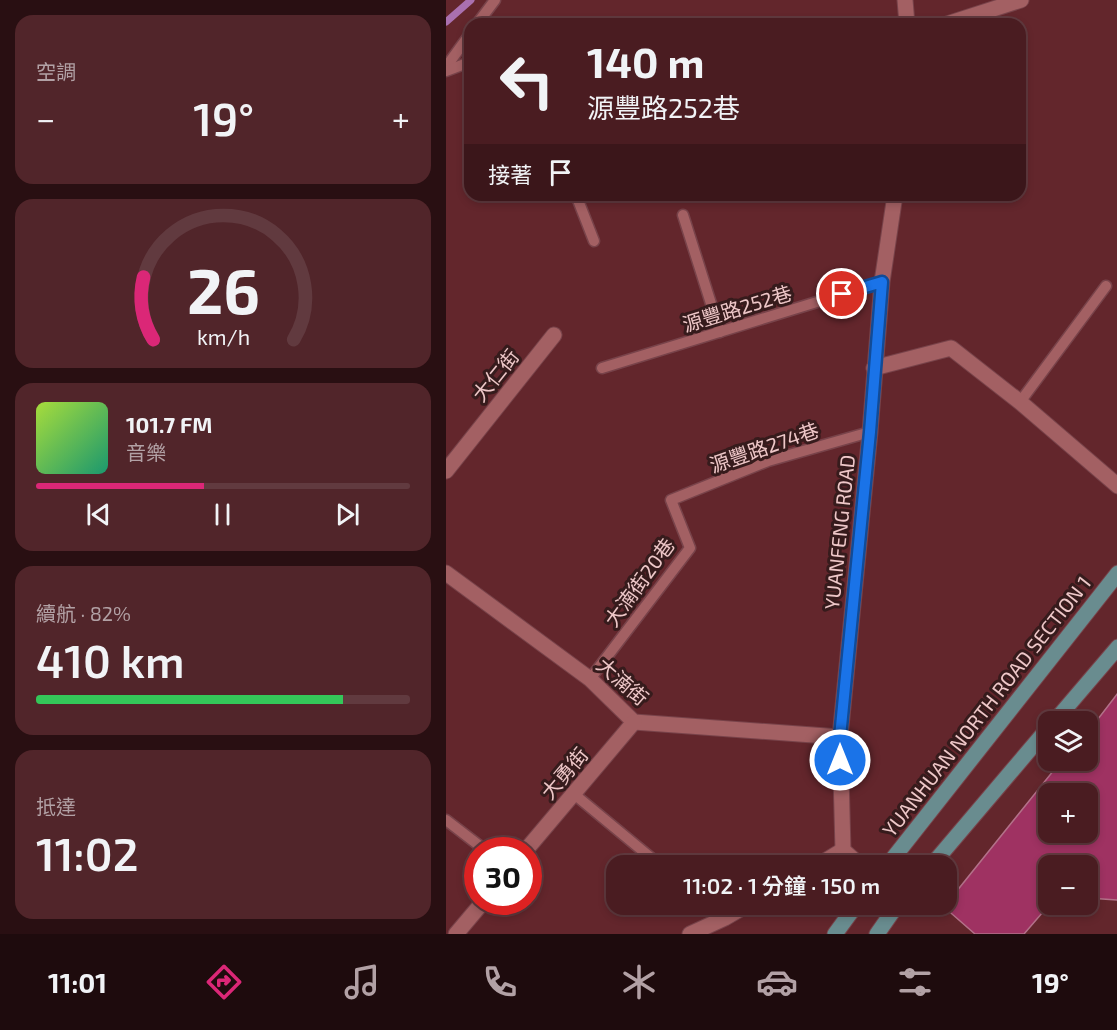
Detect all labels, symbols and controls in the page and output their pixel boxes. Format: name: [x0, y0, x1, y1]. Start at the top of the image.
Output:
text: 140 m: [587, 36, 704, 86]
icon: left: [488, 42, 566, 120]
text: 空調: [36, 59, 76, 83]
text: 19°: [193, 91, 254, 145]
text: 源豐路252巷: [587, 91, 740, 123]
text: −: [36, 98, 55, 138]
text: +: [392, 98, 410, 138]
icon: arrive: [544, 156, 577, 189]
text: 接著: [488, 161, 532, 187]
text: 26: [186, 252, 260, 327]
pin: [816, 268, 867, 319]
icon: arrive: [825, 277, 858, 310]
street label: 源豐路252巷: [679, 280, 795, 336]
text: km/h: [196, 325, 250, 350]
street label: 大仁街: [467, 344, 523, 406]
text: 101.7 FM: [126, 411, 212, 437]
street label: 源豐路274巷: [706, 417, 822, 477]
text: 音樂: [126, 440, 166, 464]
street label: YUANFENG ROAD: [819, 453, 859, 611]
icon: previous: [82, 498, 115, 531]
icon: pause: [206, 498, 239, 531]
icon: next: [331, 498, 364, 531]
street label: 大湳街20巷: [599, 533, 679, 631]
street label: YUANHUAN NORTH ROAD SECTION 1: [877, 571, 1095, 841]
text: 續航 · 82%: [36, 601, 131, 625]
text: 410 km: [36, 633, 185, 687]
street label: 大湳街: [592, 652, 654, 710]
map controls: [1038, 711, 1098, 915]
button: layers: [1038, 711, 1098, 771]
position arrow: [808, 728, 872, 792]
street label: 大勇街: [536, 742, 592, 804]
button: +: [1038, 783, 1098, 843]
text: 抵達: [36, 794, 76, 818]
text: 11:02: [36, 826, 138, 880]
speed limit sign: 30: [464, 837, 542, 915]
button: −: [1038, 855, 1098, 915]
text: 11:02 · 1 分鐘 · 150 m: [683, 872, 880, 898]
icon: directions: [203, 961, 245, 1003]
icon: music: [341, 961, 383, 1003]
icon: phone: [479, 961, 521, 1003]
icon: climate: [618, 961, 660, 1003]
icon: car: [756, 961, 798, 1003]
icon: filters: [894, 961, 936, 1003]
text: 11:01: [48, 966, 107, 998]
text: 19°: [1032, 966, 1069, 998]

